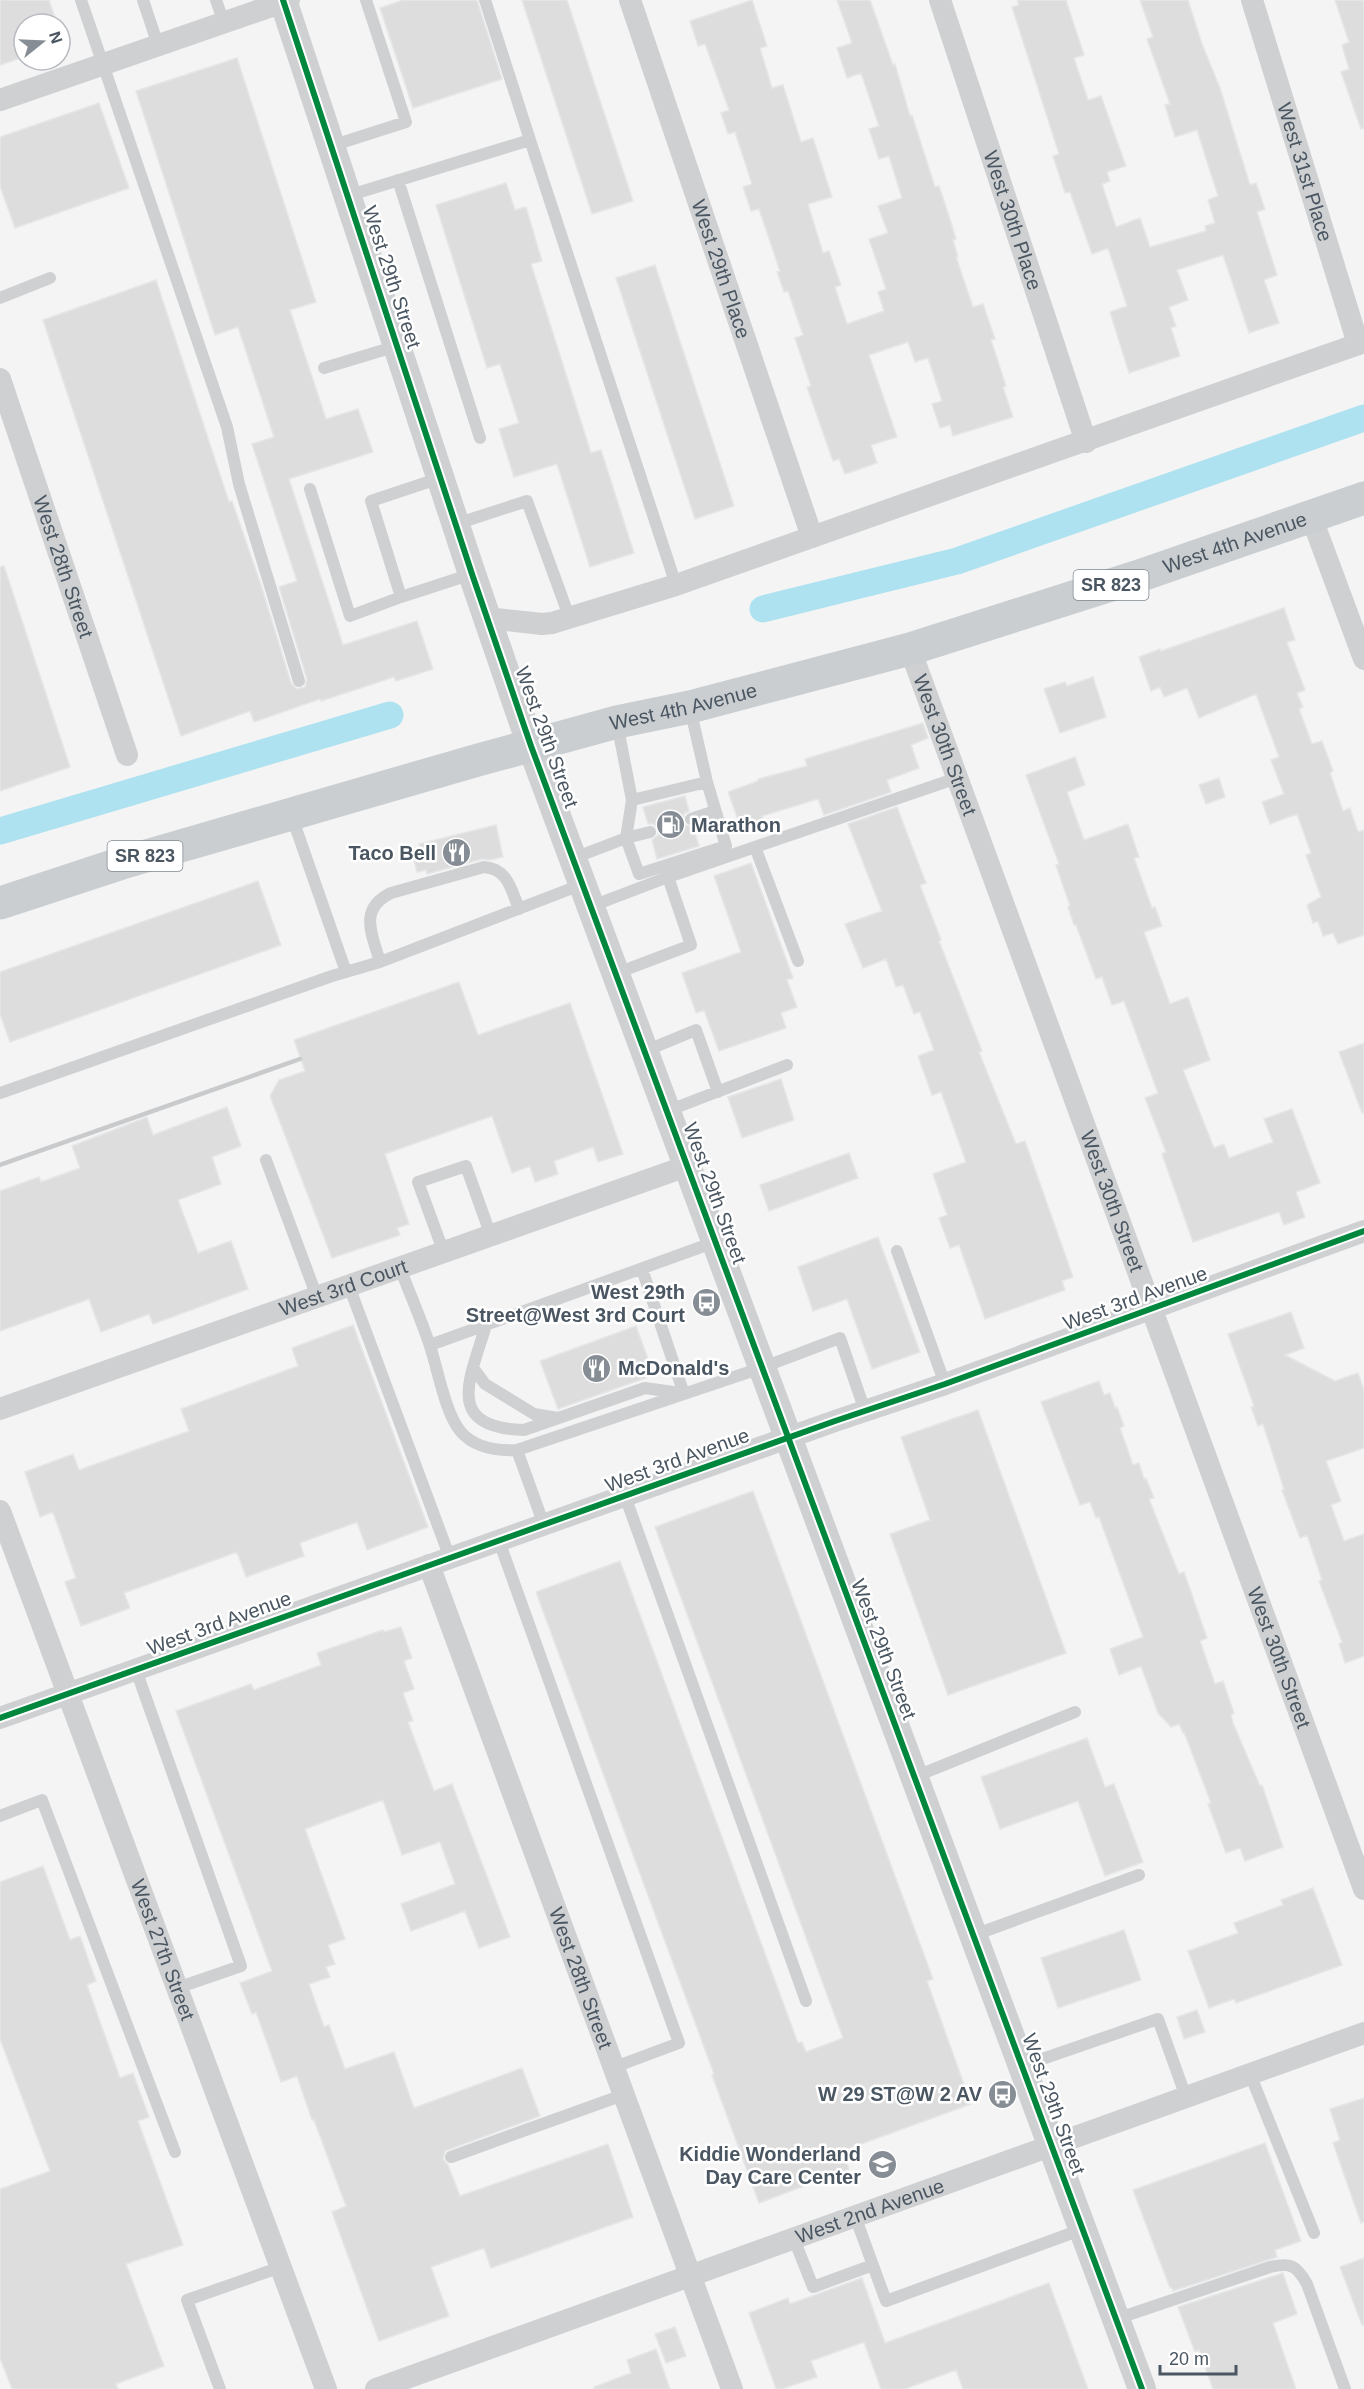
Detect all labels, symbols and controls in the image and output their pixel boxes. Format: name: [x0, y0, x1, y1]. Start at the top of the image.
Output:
north arrow: [12, 12, 72, 72]
text: N: [46, 29, 66, 46]
street label: West 31st Place: [1273, 100, 1337, 244]
street label: West 30th Place: [980, 148, 1046, 293]
street label: West 29th Place: [687, 197, 755, 341]
street label: West 29th Street: [359, 203, 426, 351]
street label: West 28th Street: [29, 493, 98, 641]
street label: West 4th Avenue: [1160, 508, 1310, 578]
road number: SR 823: [1074, 570, 1148, 600]
street label: West 29th Street: [511, 663, 583, 811]
street label: West 30th Street: [909, 671, 981, 819]
street label: West 4th Avenue: [608, 679, 759, 734]
fuel station icon: Marathon: [654, 809, 686, 841]
place label: Marathon: [691, 814, 781, 836]
restaurant icon: Taco Bell: [441, 837, 473, 869]
road number: SR 823: [108, 841, 182, 871]
place label: Taco Bell: [349, 842, 436, 864]
street label: West 29th Street: [679, 1119, 751, 1267]
street label: West 30th Street: [1076, 1128, 1148, 1275]
street label: West 3rd Court: [276, 1255, 410, 1320]
street label: West 3rd Avenue: [1060, 1262, 1210, 1334]
place label: West 29th Street@West 3rd Court: [466, 1281, 685, 1326]
bus stop icon: West 29th Street@West 3rd Court: [690, 1287, 722, 1319]
restaurant icon: McDonald's: [581, 1352, 613, 1384]
place label: McDonald's: [618, 1357, 729, 1379]
street label: West 3rd Avenue: [602, 1424, 752, 1496]
street label: West 29th Street: [847, 1576, 921, 1723]
street label: West 30th Street: [1243, 1584, 1315, 1732]
street label: West 3rd Avenue: [144, 1587, 294, 1659]
street label: West 27th Street: [127, 1876, 199, 2024]
street label: West 28th Street: [545, 1904, 617, 2052]
street label: West 29th Street: [1018, 2030, 1090, 2178]
bus stop icon: W 29 ST@W 2 AV: [987, 2078, 1019, 2110]
place label: W 29 ST@W 2 AV: [818, 2083, 983, 2105]
place label: Kiddie Wonderland Day Care Center: [679, 2143, 861, 2188]
school or university icon: Kiddie Wonderland Day Care Center: [866, 2149, 898, 2181]
street label: West 2nd Avenue: [793, 2174, 947, 2248]
scale bar: [1160, 2338, 1236, 2376]
text: 20 m: [1169, 2349, 1209, 2369]

